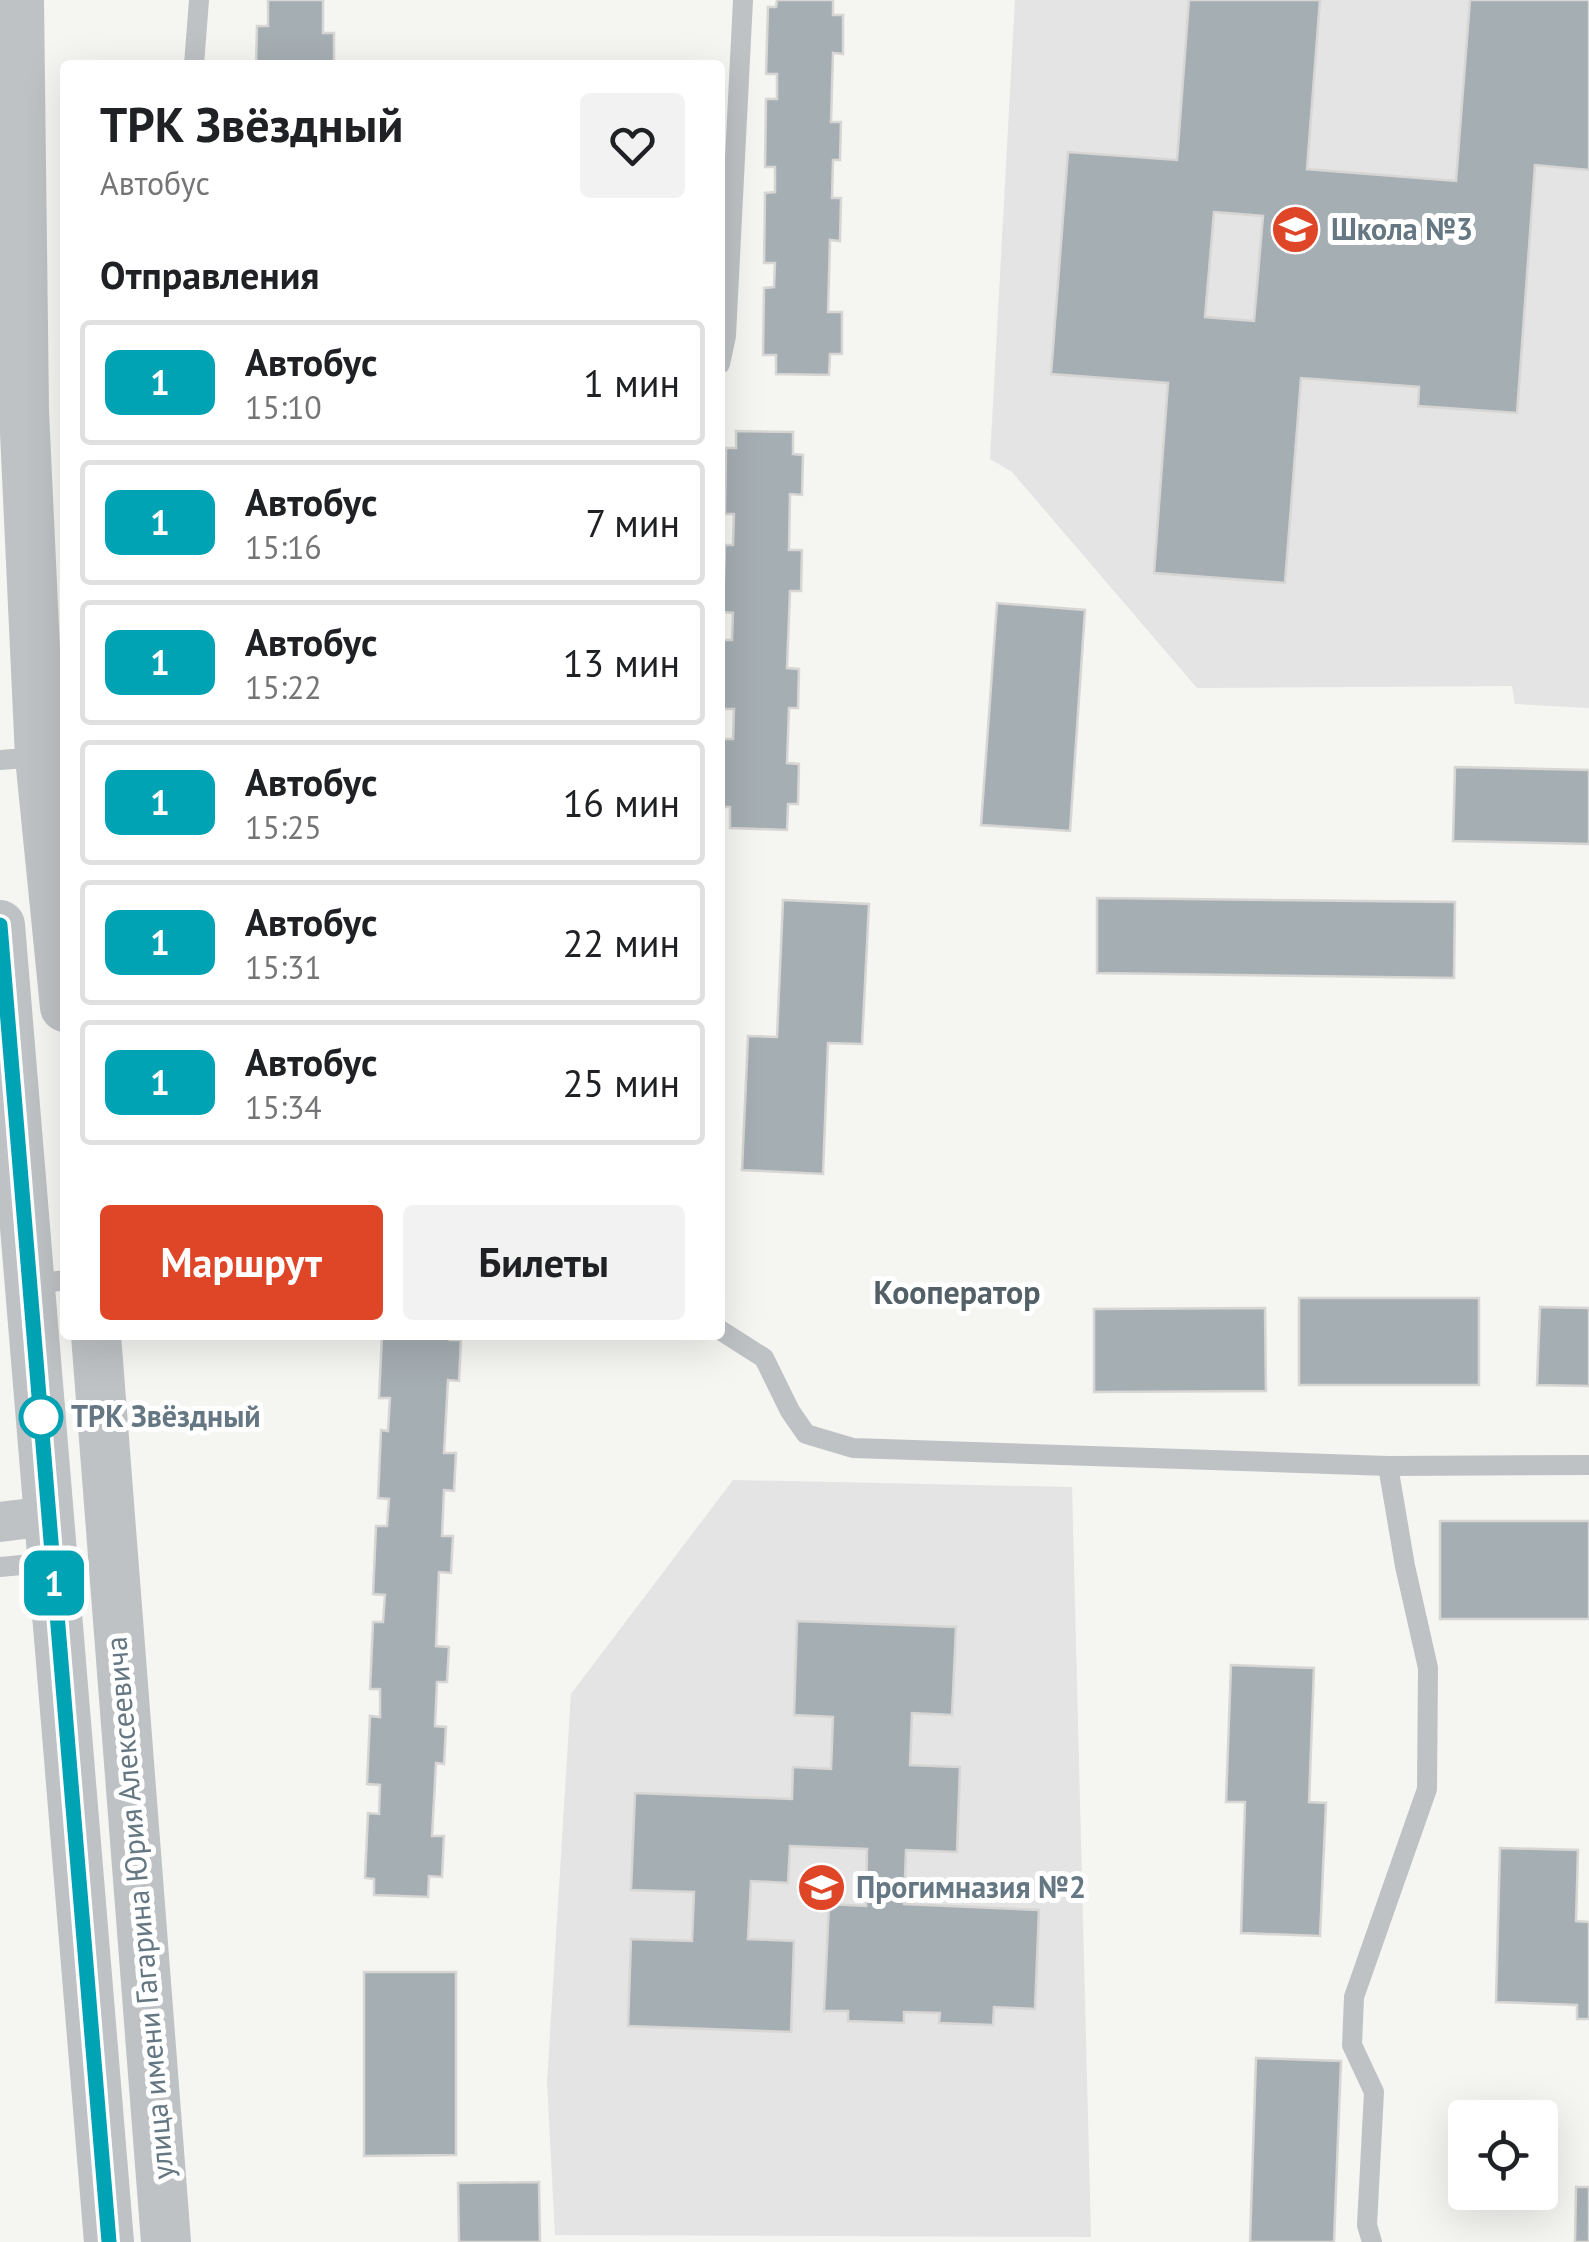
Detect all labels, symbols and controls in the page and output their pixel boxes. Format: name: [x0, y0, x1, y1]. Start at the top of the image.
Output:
text: ТРК Звёздный: [100, 93, 403, 155]
button: heart: [580, 93, 685, 198]
text: Автобус: [100, 162, 210, 204]
school or university icon: Школа №3: [1270, 204, 1322, 256]
place label: Школа №3: [1331, 209, 1473, 248]
text: Отправления: [100, 250, 320, 299]
text: Автобус: [245, 337, 378, 386]
text: 1 мин: [583, 358, 680, 407]
text: 1: [150, 359, 170, 405]
text: 15:10: [245, 386, 322, 428]
text: Автобус: [245, 477, 378, 526]
text: 7 мин: [585, 498, 680, 547]
text: 1: [150, 499, 170, 545]
text: 15:16: [245, 526, 322, 568]
text: Автобус: [245, 617, 378, 666]
text: 13 мин: [563, 638, 680, 687]
text: 1: [150, 639, 170, 685]
text: 15:22: [245, 666, 322, 708]
text: Автобус: [245, 757, 378, 806]
text: 16 мин: [563, 778, 680, 827]
text: 1: [150, 779, 170, 825]
text: 15:25: [245, 806, 322, 848]
text: Автобус: [245, 897, 378, 946]
text: 22 мин: [563, 918, 680, 967]
text: 1: [150, 919, 170, 965]
text: 15:31: [245, 946, 322, 988]
text: Автобус: [245, 1037, 378, 1086]
text: 25 мин: [563, 1058, 680, 1107]
text: 1: [150, 1059, 170, 1105]
text: 15:34: [245, 1086, 322, 1128]
button: Маршрут: [100, 1205, 383, 1320]
button: Билеты: [403, 1205, 685, 1320]
district label: Кооператор: [873, 1271, 1041, 1313]
marker: ТРК Звёздный: [20, 1396, 62, 1438]
place label: ТРК Звёздный: [71, 1396, 261, 1435]
line badge: 1: [22, 1550, 86, 1616]
text: 1: [44, 1560, 64, 1606]
street label: улица имени Гагарина Юрия Алексеевича: [95, 1635, 182, 2181]
school or university icon: Прогимназия №2: [795, 1862, 847, 1914]
place label: Прогимназия №2: [856, 1867, 1086, 1906]
map controls: [1448, 2100, 1558, 2210]
button: locate: [1448, 2100, 1558, 2210]

